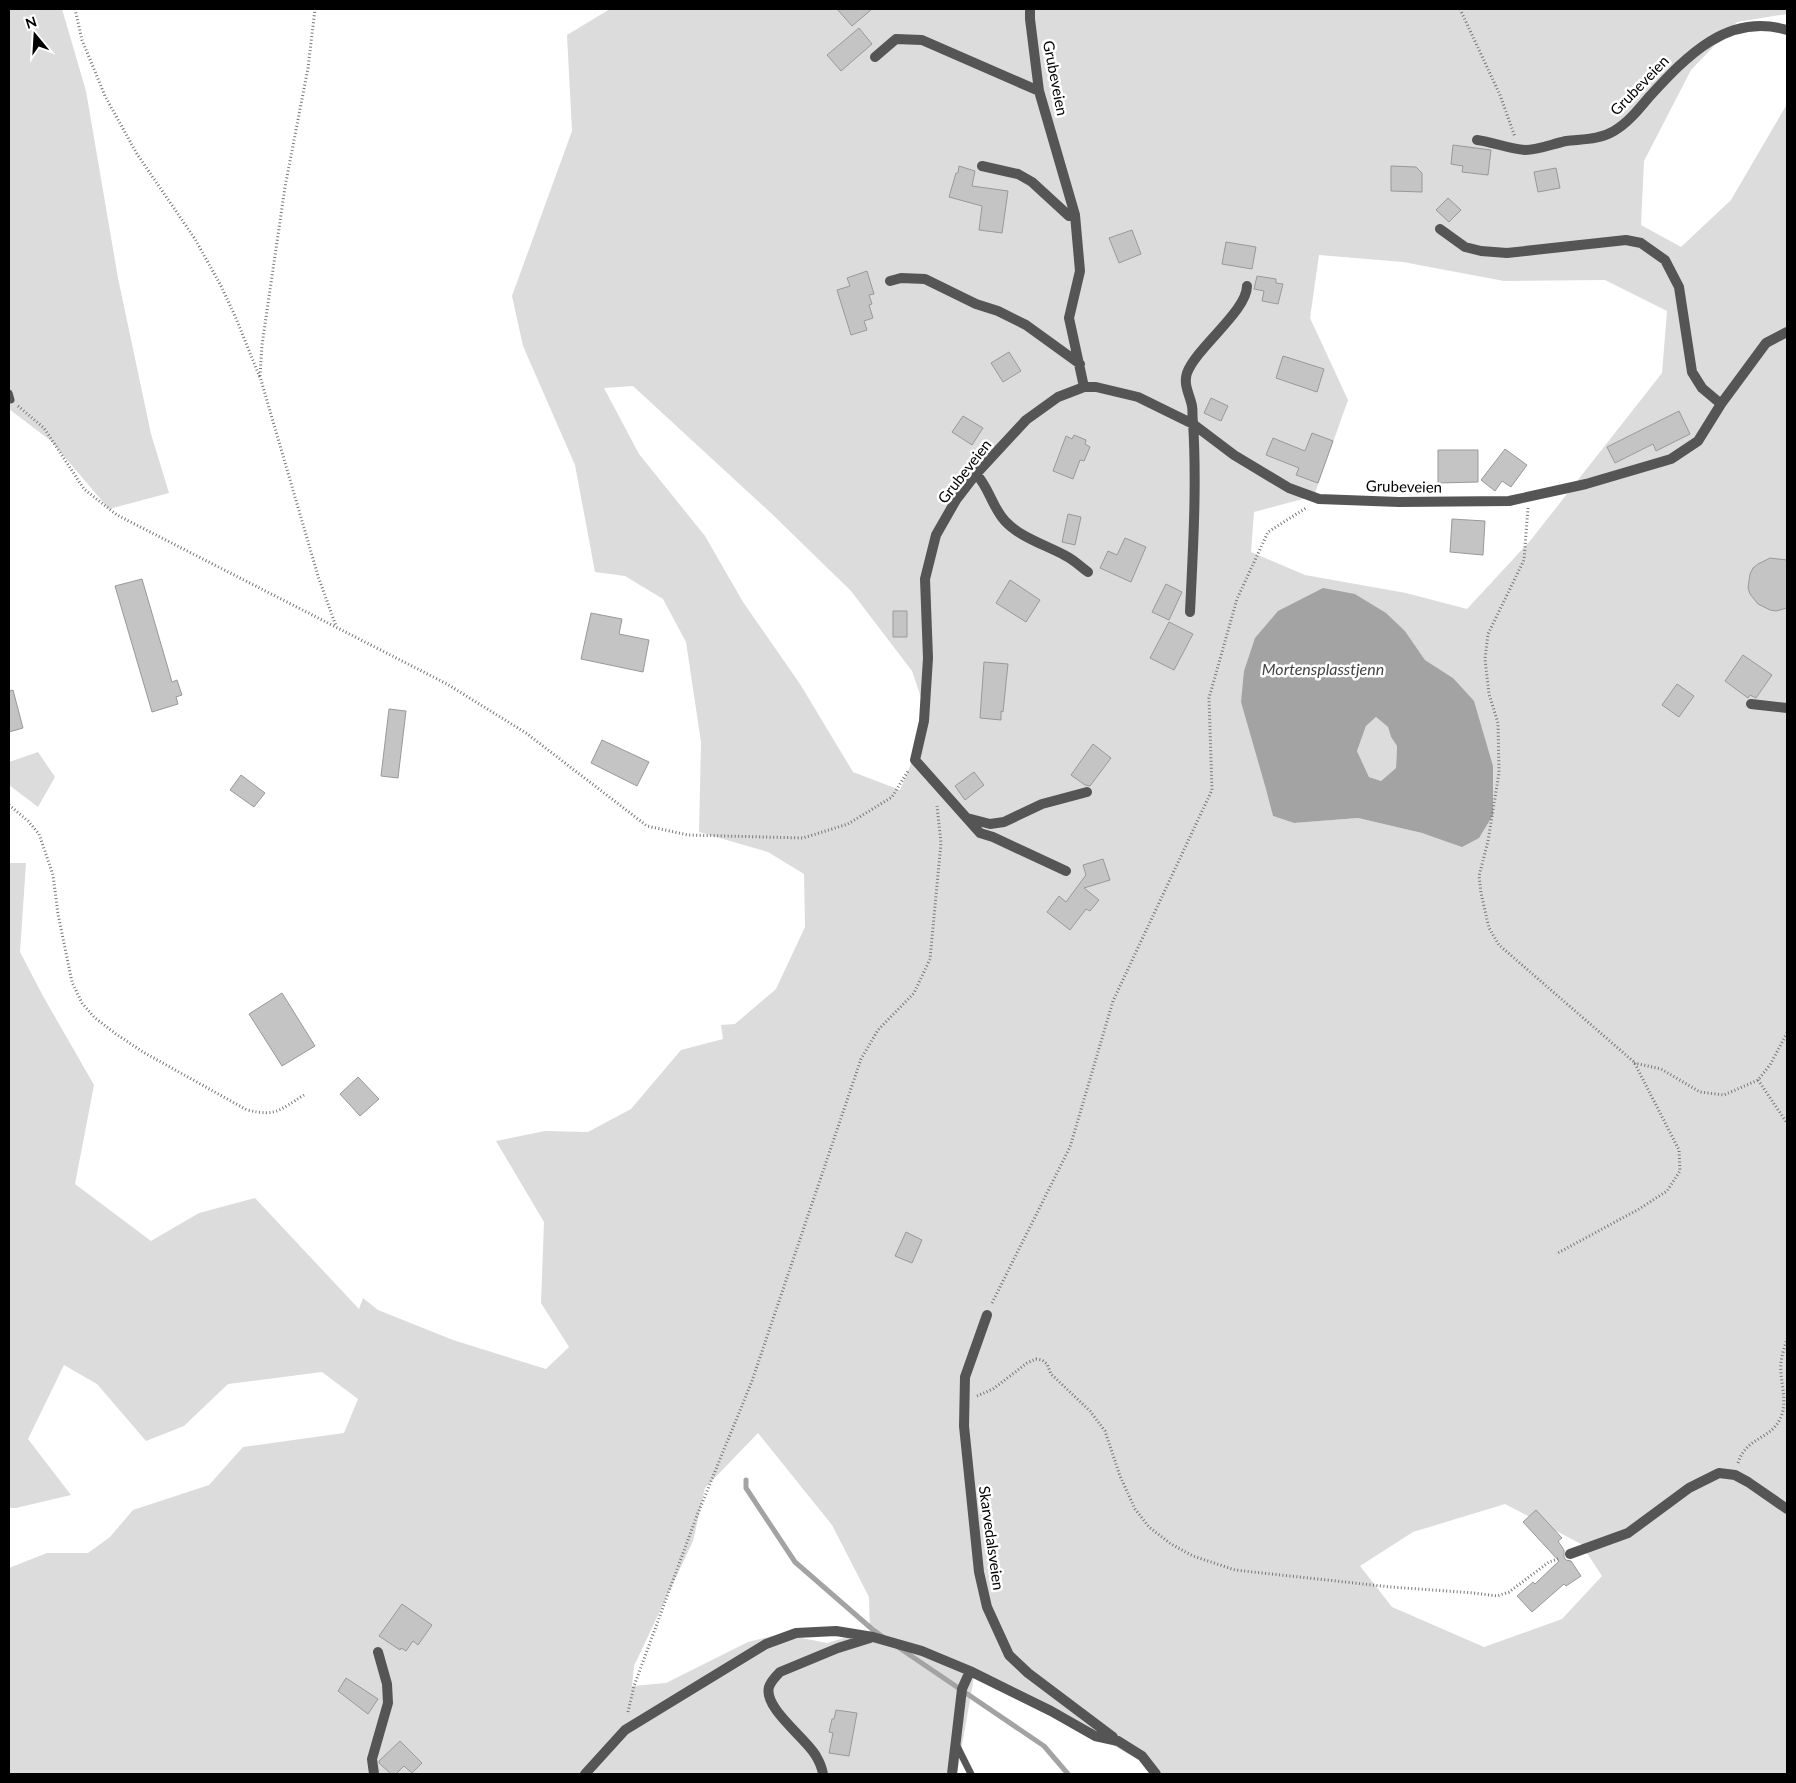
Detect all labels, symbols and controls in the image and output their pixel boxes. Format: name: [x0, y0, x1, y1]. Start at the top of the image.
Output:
north arrow: [10, 10, 60, 60]
text: N: [23, 12, 39, 32]
street label: Grubeveien: [1040, 39, 1072, 117]
street label: Grubeveien: [1606, 51, 1672, 119]
street label: Grubeveien: [933, 435, 995, 507]
street label: Grubeveien: [1366, 476, 1442, 496]
water label: Mortensplasstjenn: [1262, 659, 1384, 678]
street label: Skarvedalsveien: [976, 1485, 1008, 1591]

